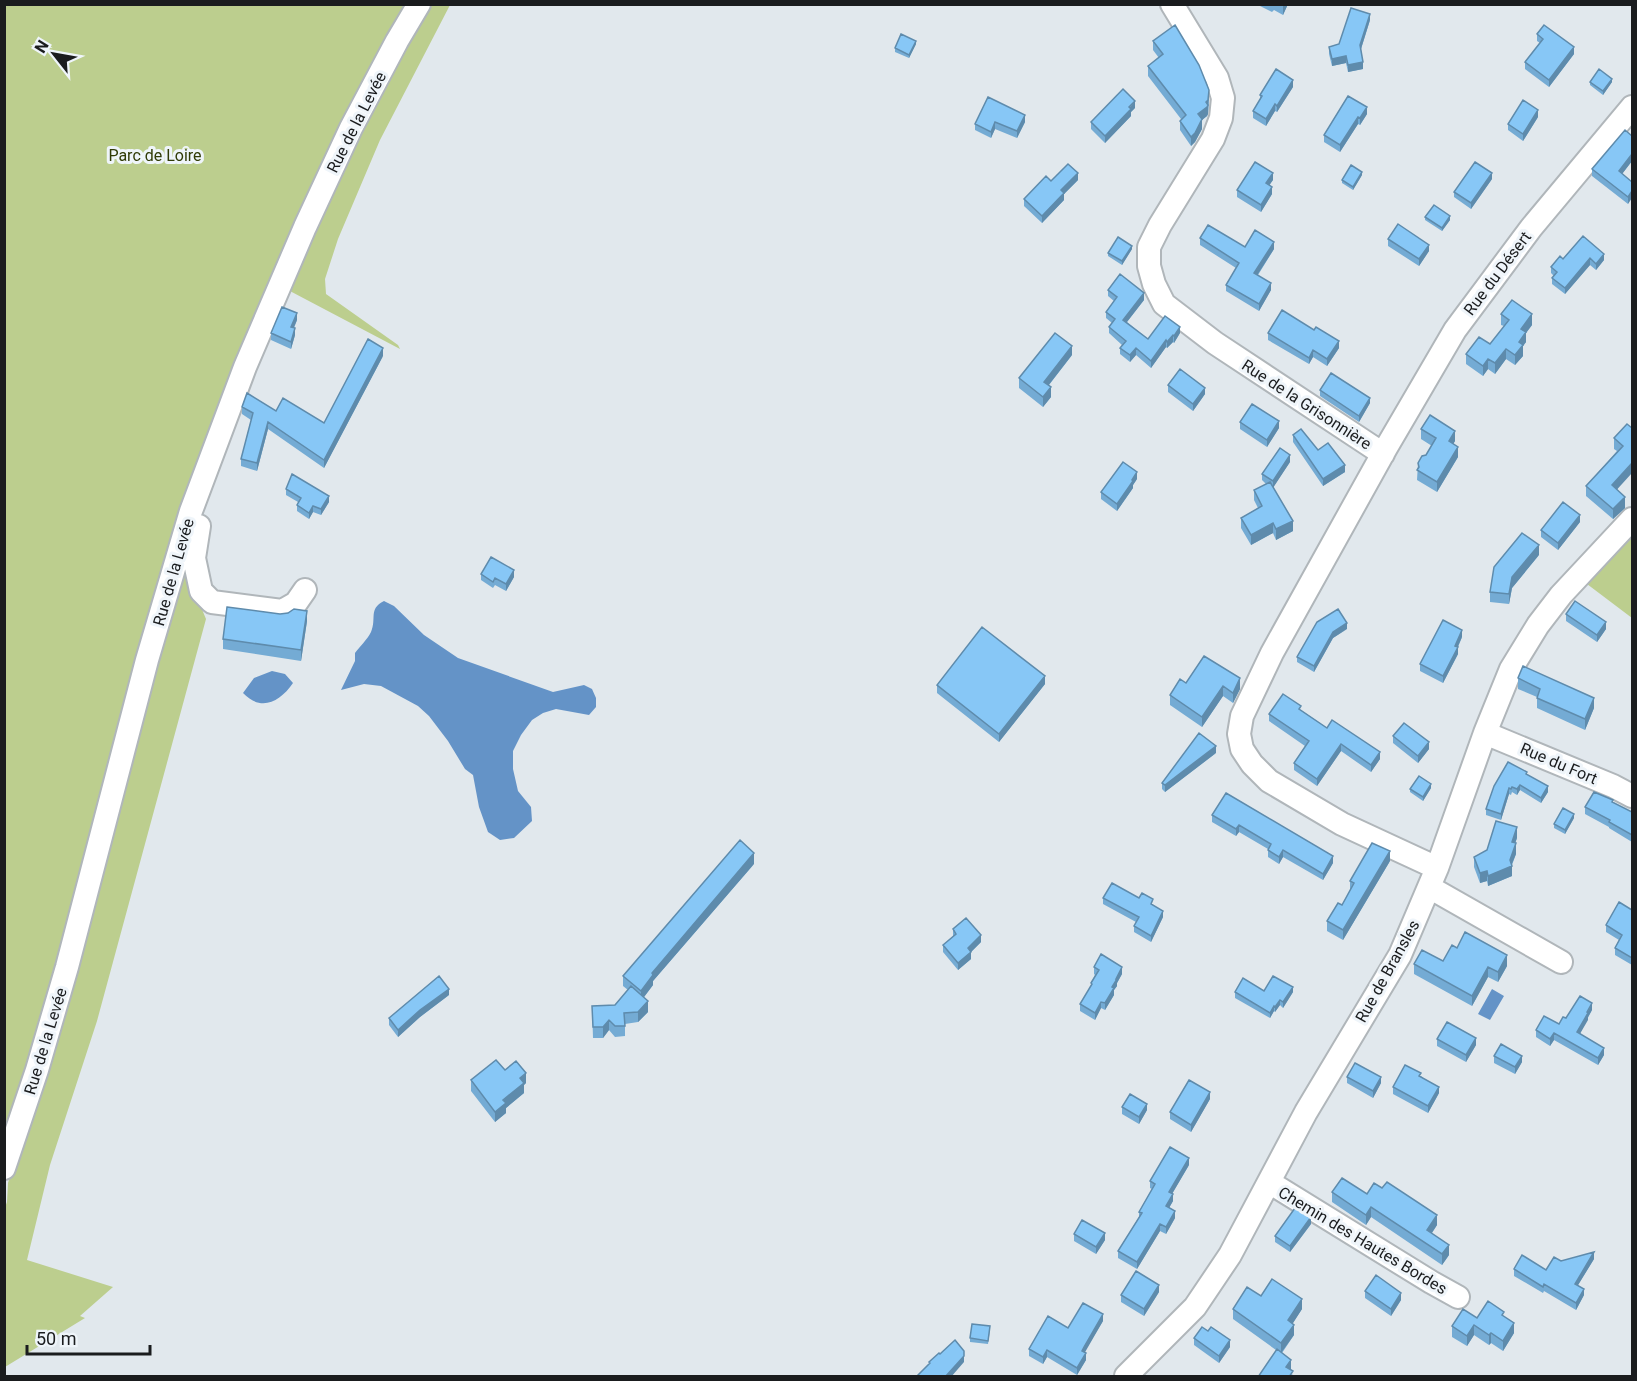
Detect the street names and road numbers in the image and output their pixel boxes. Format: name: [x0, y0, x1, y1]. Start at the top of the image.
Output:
street label: Rue de la Levée: [323, 69, 390, 176]
street label: Rue du Désert: [1460, 228, 1535, 319]
street label: Rue de la Grisonnière: [1238, 355, 1375, 453]
street label: Rue de la Levée: [149, 516, 198, 628]
street label: Rue du Fort: [1517, 739, 1600, 788]
street label: Rue de Bransles: [1351, 917, 1423, 1026]
street label: Rue de la Levée: [20, 985, 71, 1097]
street label: Chemin des Hautes Bordes: [1275, 1183, 1450, 1298]

